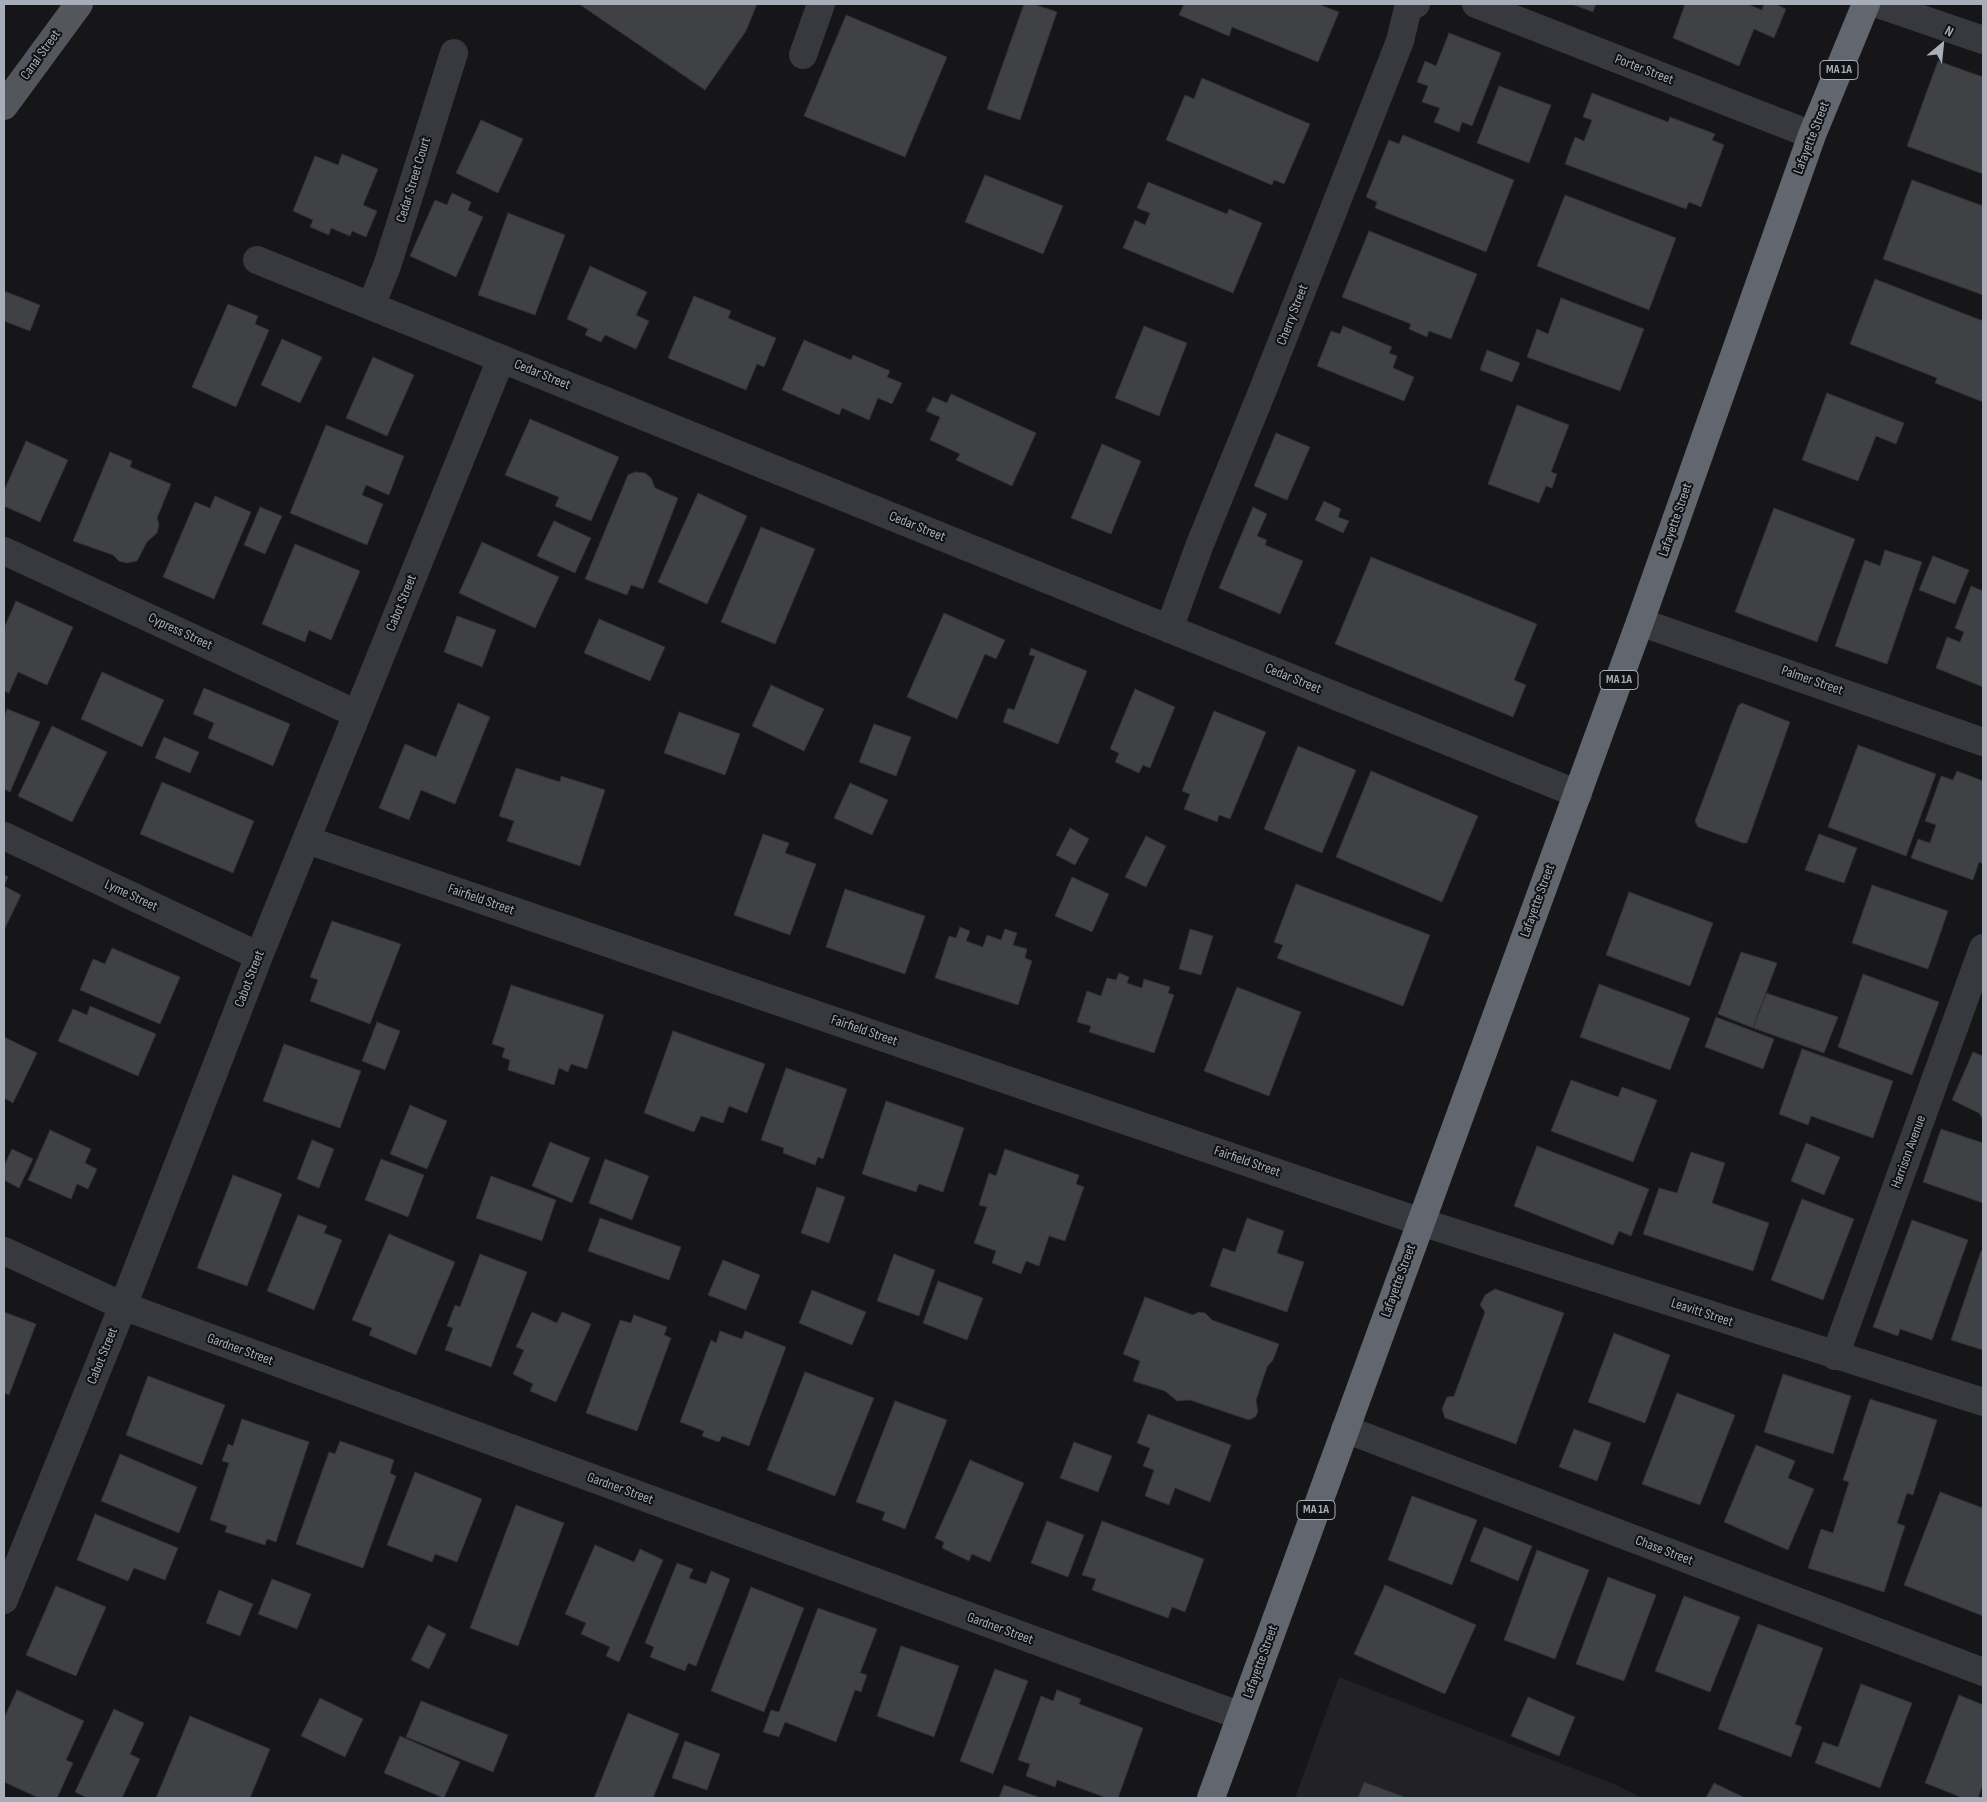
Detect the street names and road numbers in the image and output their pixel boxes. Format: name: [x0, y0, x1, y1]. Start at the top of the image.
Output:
street label: Canal Street: [17, 27, 65, 83]
street label: Porter Street: [1612, 51, 1676, 89]
road number: MA 1A: [1820, 60, 1858, 80]
street label: Lafayette Street: [1790, 99, 1834, 177]
street label: Cedar Street Court: [393, 135, 435, 225]
street label: Cherry Street: [1274, 282, 1312, 348]
street label: Cedar Street: [511, 356, 573, 394]
street label: Lafayette Street: [1656, 481, 1696, 559]
street label: Cedar Street: [886, 508, 948, 546]
street label: Cabot Street: [383, 572, 421, 634]
street label: Cypress Street: [145, 610, 215, 654]
street label: Cedar Street: [1262, 660, 1324, 698]
street label: Palmer Street: [1779, 663, 1845, 699]
road number: MA 1A: [1600, 670, 1638, 690]
street label: Lafayette Street: [1517, 862, 1559, 940]
street label: Lyme Street: [102, 876, 160, 916]
street label: Fairfield Street: [446, 881, 516, 919]
street label: Cabot Street: [231, 948, 269, 1010]
street label: Fairfield Street: [829, 1012, 899, 1050]
street label: Harrison Avenue: [1888, 1113, 1930, 1191]
street label: Fairfield Street: [1212, 1143, 1282, 1181]
street label: Lafayette Street: [1378, 1242, 1420, 1320]
street label: Leavitt Street: [1669, 1295, 1735, 1331]
street label: Cabot Street: [84, 1325, 122, 1387]
street label: Gardner Street: [205, 1330, 275, 1370]
street label: Gardner Street: [585, 1469, 655, 1509]
road number: MA 1A: [1297, 1500, 1335, 1520]
street label: Chase Street: [1633, 1532, 1695, 1570]
street label: Gardner Street: [965, 1609, 1035, 1649]
street label: Lafayette Street: [1240, 1623, 1282, 1701]

